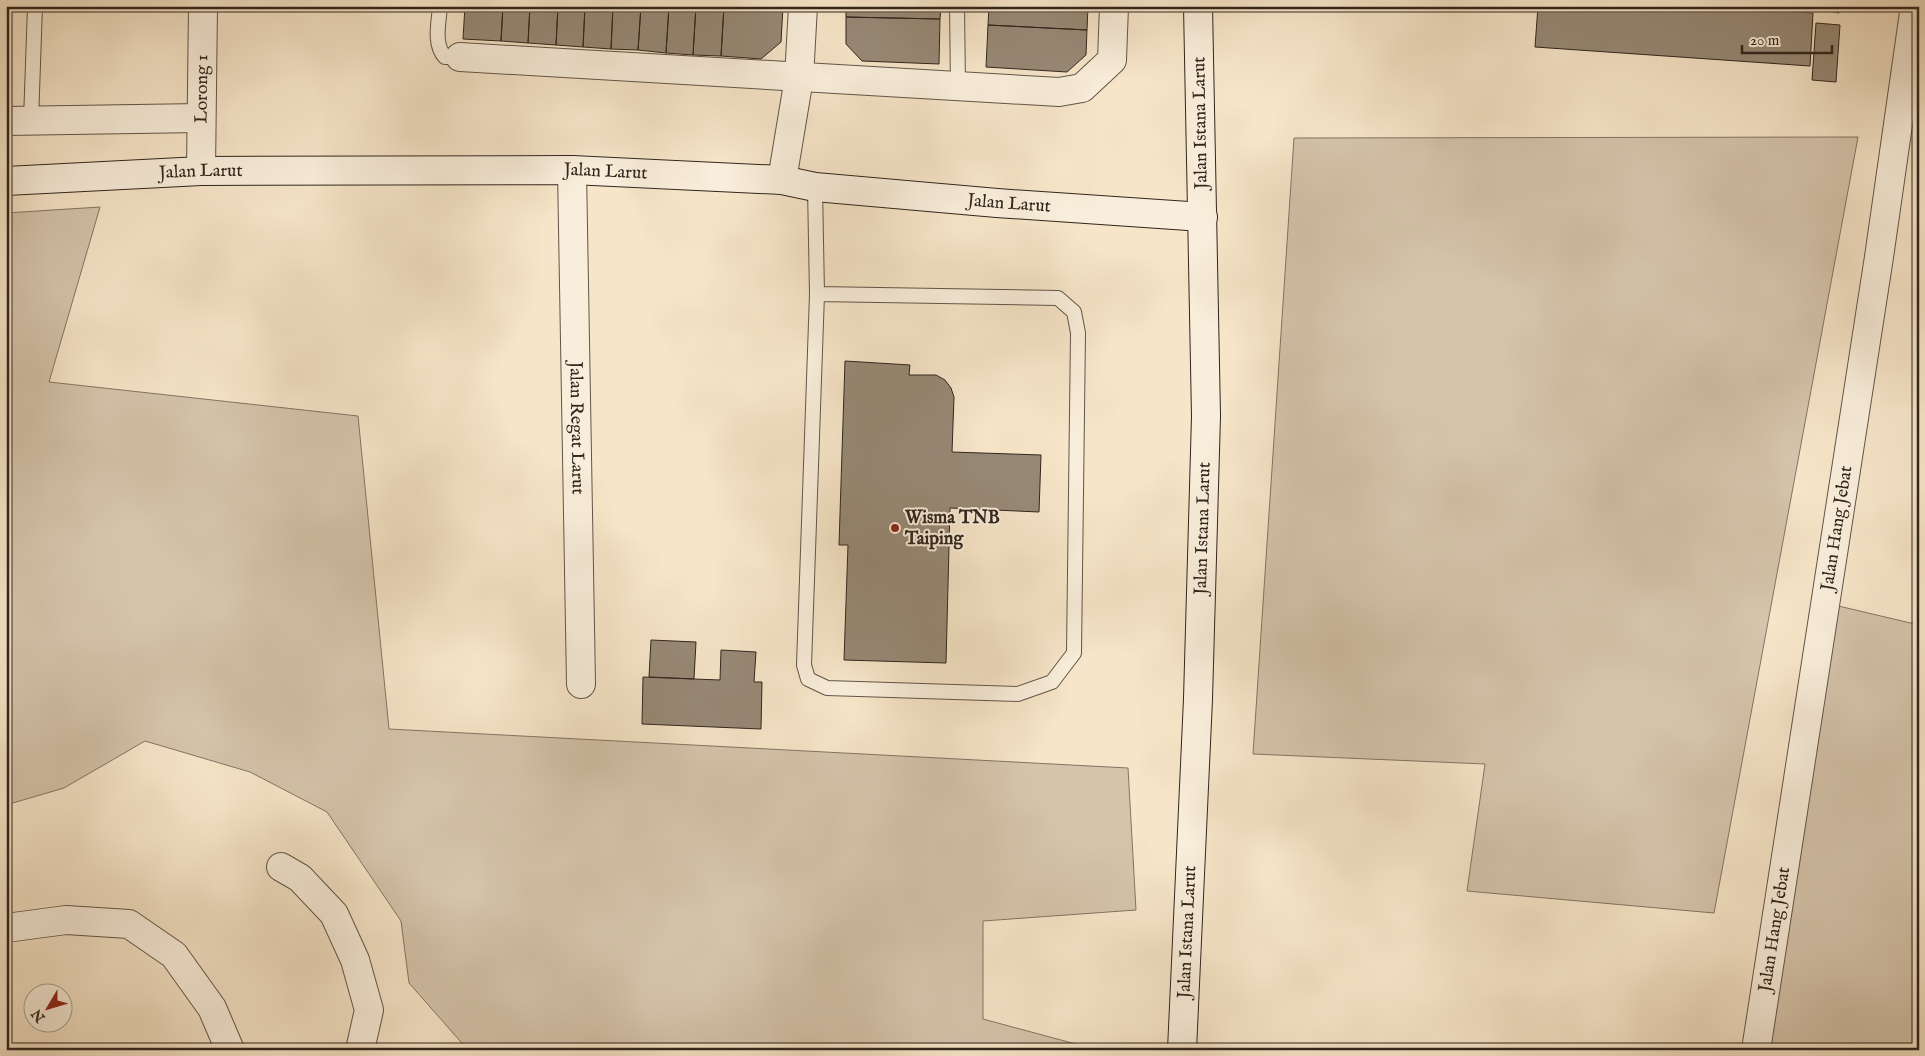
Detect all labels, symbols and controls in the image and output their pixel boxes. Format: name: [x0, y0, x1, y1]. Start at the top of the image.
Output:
scale bar: [1742, 22, 1832, 54]
text: 20 m: [1750, 31, 1780, 50]
street label: Lorong 1: [190, 54, 214, 124]
street label: Jalan Istana Larut: [1188, 56, 1214, 192]
street label: Jalan Larut: [562, 158, 648, 185]
street label: Jalan Larut: [156, 159, 243, 185]
street label: Jalan Larut: [964, 189, 1052, 218]
street label: Jalan Regat Larut: [564, 359, 589, 495]
street label: Jalan Istana Larut: [1189, 462, 1216, 597]
street label: Jalan Hang Jebat: [1816, 464, 1858, 594]
place label: Wisma TNB Taiping: [904, 507, 1000, 551]
marker: Wisma TNB Taiping: [889, 522, 901, 534]
street label: Jalan Istana Larut: [1173, 865, 1202, 1001]
street label: Jalan Hang Jebat: [1753, 865, 1796, 996]
north arrow: [22, 984, 72, 1034]
text: N: [28, 1005, 50, 1026]

